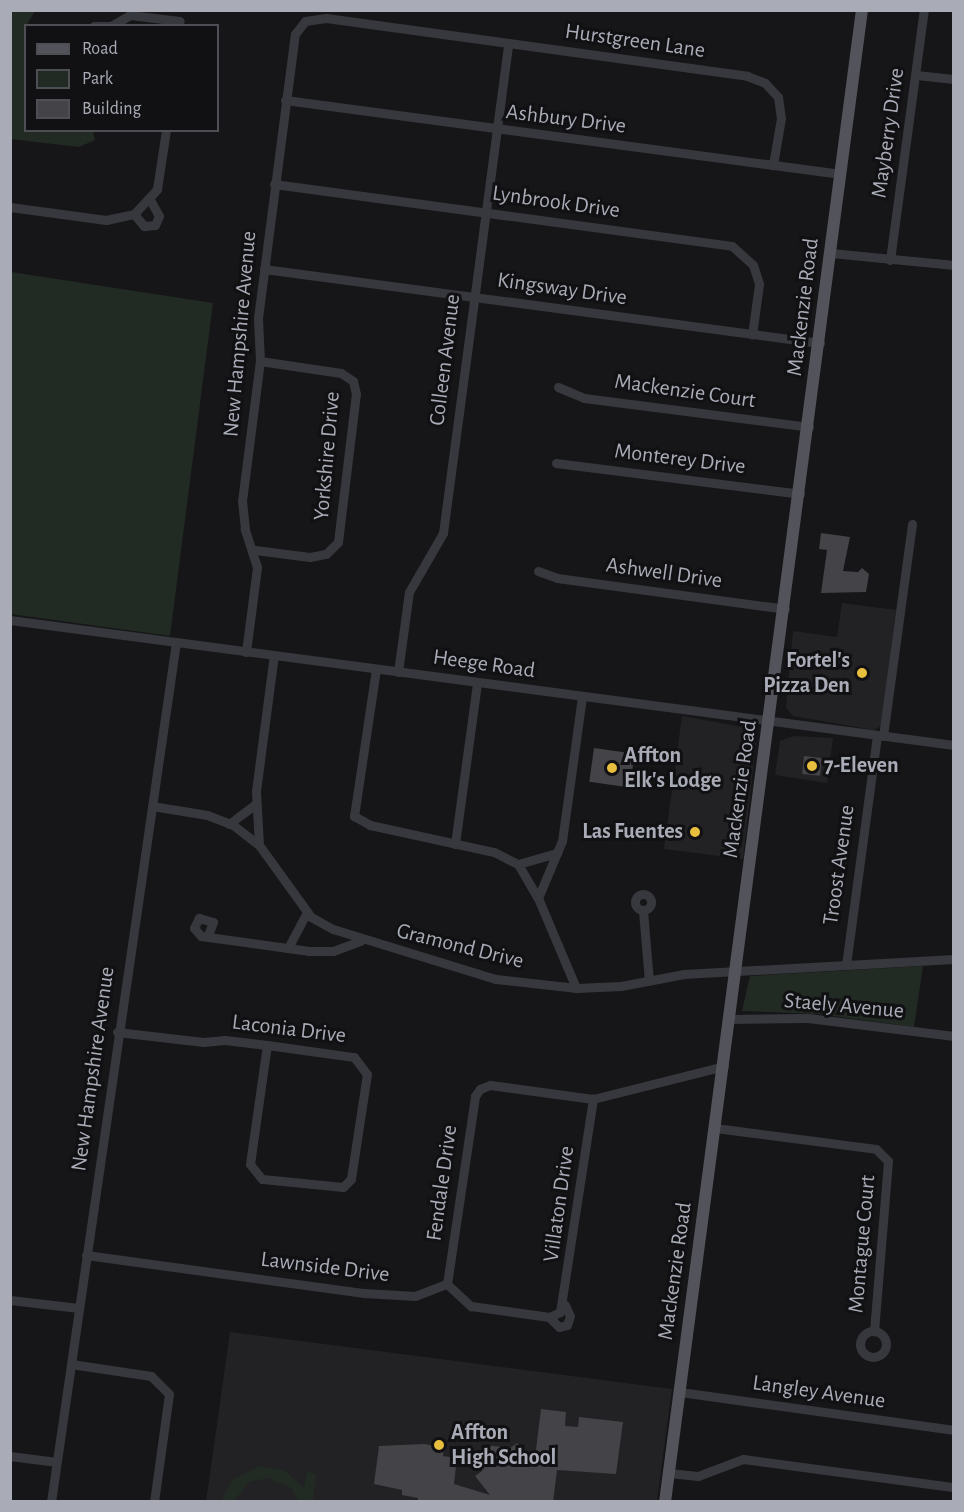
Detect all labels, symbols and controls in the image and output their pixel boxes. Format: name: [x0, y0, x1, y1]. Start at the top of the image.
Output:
street label: Hurstgreen Lane: [563, 18, 707, 64]
legend: [24, 24, 219, 132]
text: Road: [82, 40, 118, 58]
street label: Mayberry Drive: [866, 66, 910, 200]
text: Park: [82, 70, 113, 88]
street label: Ashbury Drive: [504, 99, 628, 139]
text: Building: [82, 100, 141, 118]
street label: Lynbrook Drive: [491, 180, 621, 224]
street label: New Hampshire Avenue: [218, 230, 262, 438]
street label: Mackenzie Road: [781, 236, 825, 378]
street label: Kingsway Drive: [495, 267, 629, 311]
street label: Colleen Avenue: [424, 293, 466, 427]
street label: Mackenzie Court: [613, 368, 757, 414]
street label: Yorkshire Drive: [308, 390, 346, 522]
street label: Monterey Drive: [613, 438, 747, 480]
street label: Ashwell Drive: [604, 552, 724, 594]
street label: Heege Road: [431, 644, 537, 684]
place label: Fortel's Pizza Den: [763, 647, 850, 698]
marker: Fortel's Pizza Den: [855, 666, 869, 680]
street label: Mackenzie Road: [717, 718, 763, 860]
place label: Affton Elk's Lodge: [624, 742, 721, 794]
place label: 7-Eleven: [824, 753, 899, 779]
marker: 7-Eleven: [805, 759, 819, 773]
marker: Affton Elk's Lodge: [605, 761, 619, 775]
street label: Troost Avenue: [818, 803, 860, 927]
place label: Las Fuentes: [582, 819, 683, 845]
marker: Las Fuentes: [688, 825, 702, 839]
street label: Gramond Drive: [394, 917, 526, 975]
street label: New Hampshire Avenue: [66, 965, 120, 1173]
street label: Staely Avenue: [783, 988, 905, 1024]
street label: Laconia Drive: [231, 1009, 347, 1049]
street label: Fendale Drive: [421, 1123, 463, 1243]
street label: Villaton Drive: [538, 1144, 580, 1264]
street label: Montague Court: [843, 1174, 881, 1314]
street label: Mackenzie Road: [652, 1200, 698, 1342]
street label: Lawnside Drive: [259, 1246, 391, 1288]
street label: Langley Avenue: [751, 1370, 887, 1414]
place label: Affton High School: [451, 1419, 556, 1470]
marker: Affton High School: [432, 1438, 446, 1452]

